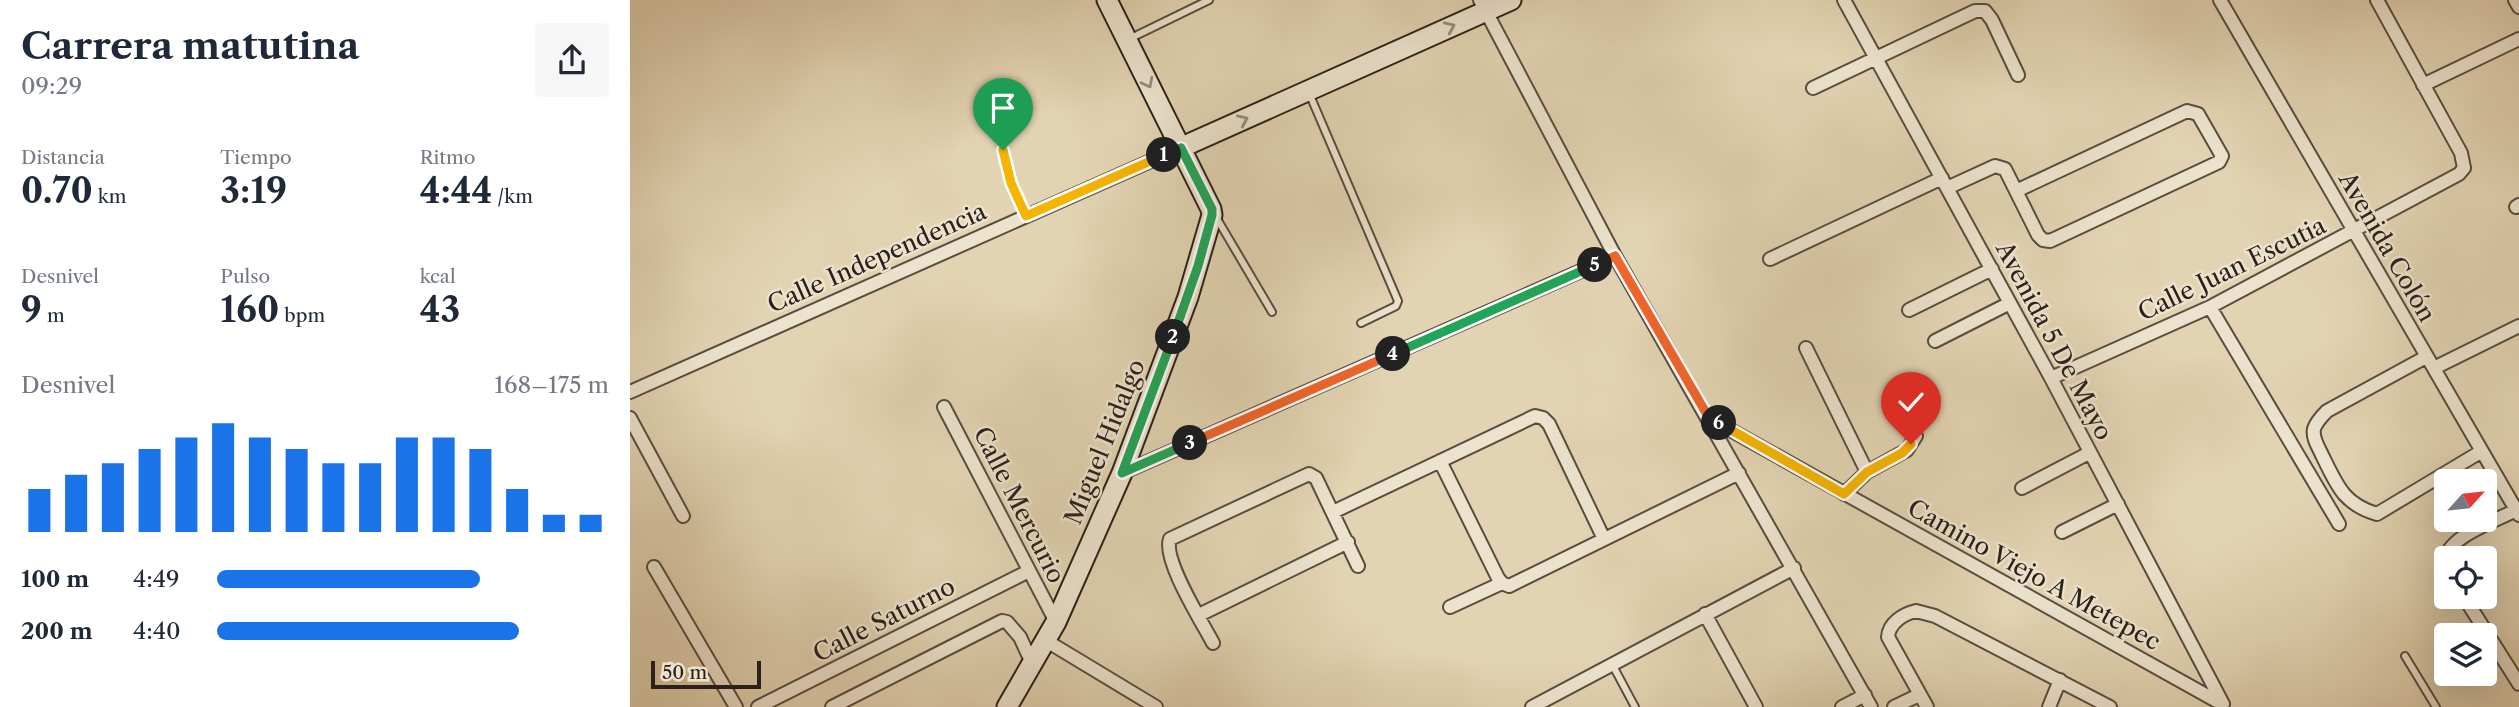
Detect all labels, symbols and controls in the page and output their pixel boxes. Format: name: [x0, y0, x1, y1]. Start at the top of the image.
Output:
one-way arrow: [1443, 21, 1456, 35]
text: Carrera matutina: [21, 22, 360, 69]
button: share: [535, 23, 609, 97]
text: 09:29: [21, 72, 82, 100]
one-way arrow: [1139, 76, 1153, 88]
pin: [973, 78, 1033, 150]
icon: arrive: [984, 89, 1022, 127]
one-way arrow: [1236, 115, 1248, 129]
pin: 1: [1146, 138, 1182, 172]
text: 1: [1159, 143, 1168, 166]
text: Distancia: [21, 146, 105, 169]
text: Tiempo: [220, 146, 292, 169]
text: Ritmo: [420, 146, 475, 169]
street label: Avenida Colón: [2332, 166, 2442, 327]
text: 0.70: [21, 169, 93, 212]
text: 3:19: [220, 169, 287, 212]
text: 4:44: [420, 169, 492, 212]
text: km: [93, 185, 126, 208]
text: /km: [492, 185, 533, 208]
street label: Calle Independencia: [763, 196, 991, 319]
street label: Calle Juan Escutia: [2133, 210, 2331, 327]
street label: Avenida 5 De Mayo: [1990, 236, 2119, 445]
pin: 5: [1578, 247, 1612, 282]
text: 5: [1589, 253, 1600, 276]
text: Desnivel: [21, 265, 99, 288]
text: Pulso: [220, 265, 270, 288]
text: kcal: [420, 265, 456, 288]
text: 9: [21, 288, 42, 331]
text: 160: [220, 288, 279, 331]
text: 43: [420, 288, 460, 331]
text: m: [42, 304, 65, 327]
text: bpm: [279, 304, 325, 327]
pin: 2: [1156, 320, 1190, 354]
text: 2: [1167, 325, 1178, 348]
pin: 4: [1376, 336, 1410, 372]
text: 4: [1387, 342, 1398, 365]
street label: Miguel Hidalgo: [1058, 355, 1151, 529]
text: Desnivel: [21, 371, 115, 399]
text: 168–175 m: [494, 371, 609, 399]
pin: [1881, 372, 1941, 444]
icon: check: [1892, 383, 1930, 421]
pin: 6: [1702, 406, 1736, 440]
text: 6: [1713, 411, 1724, 434]
street label: Calle Mercurio: [968, 422, 1071, 588]
pin: 3: [1172, 426, 1208, 460]
text: 3: [1184, 431, 1195, 454]
north arrow: [2434, 469, 2497, 532]
map controls: [2434, 469, 2497, 686]
street label: Camino Viejo A Metepec: [1903, 493, 2166, 656]
button: locate: [2434, 546, 2497, 609]
text: 100 m: [21, 565, 89, 593]
text: 4:49: [133, 565, 180, 593]
street label: Calle Saturno: [808, 571, 960, 668]
text: 200 m: [21, 617, 93, 645]
text: 4:40: [133, 617, 181, 645]
button: layers: [2434, 623, 2497, 686]
scale bar: [651, 658, 761, 690]
text: 50 m: [662, 661, 707, 684]

